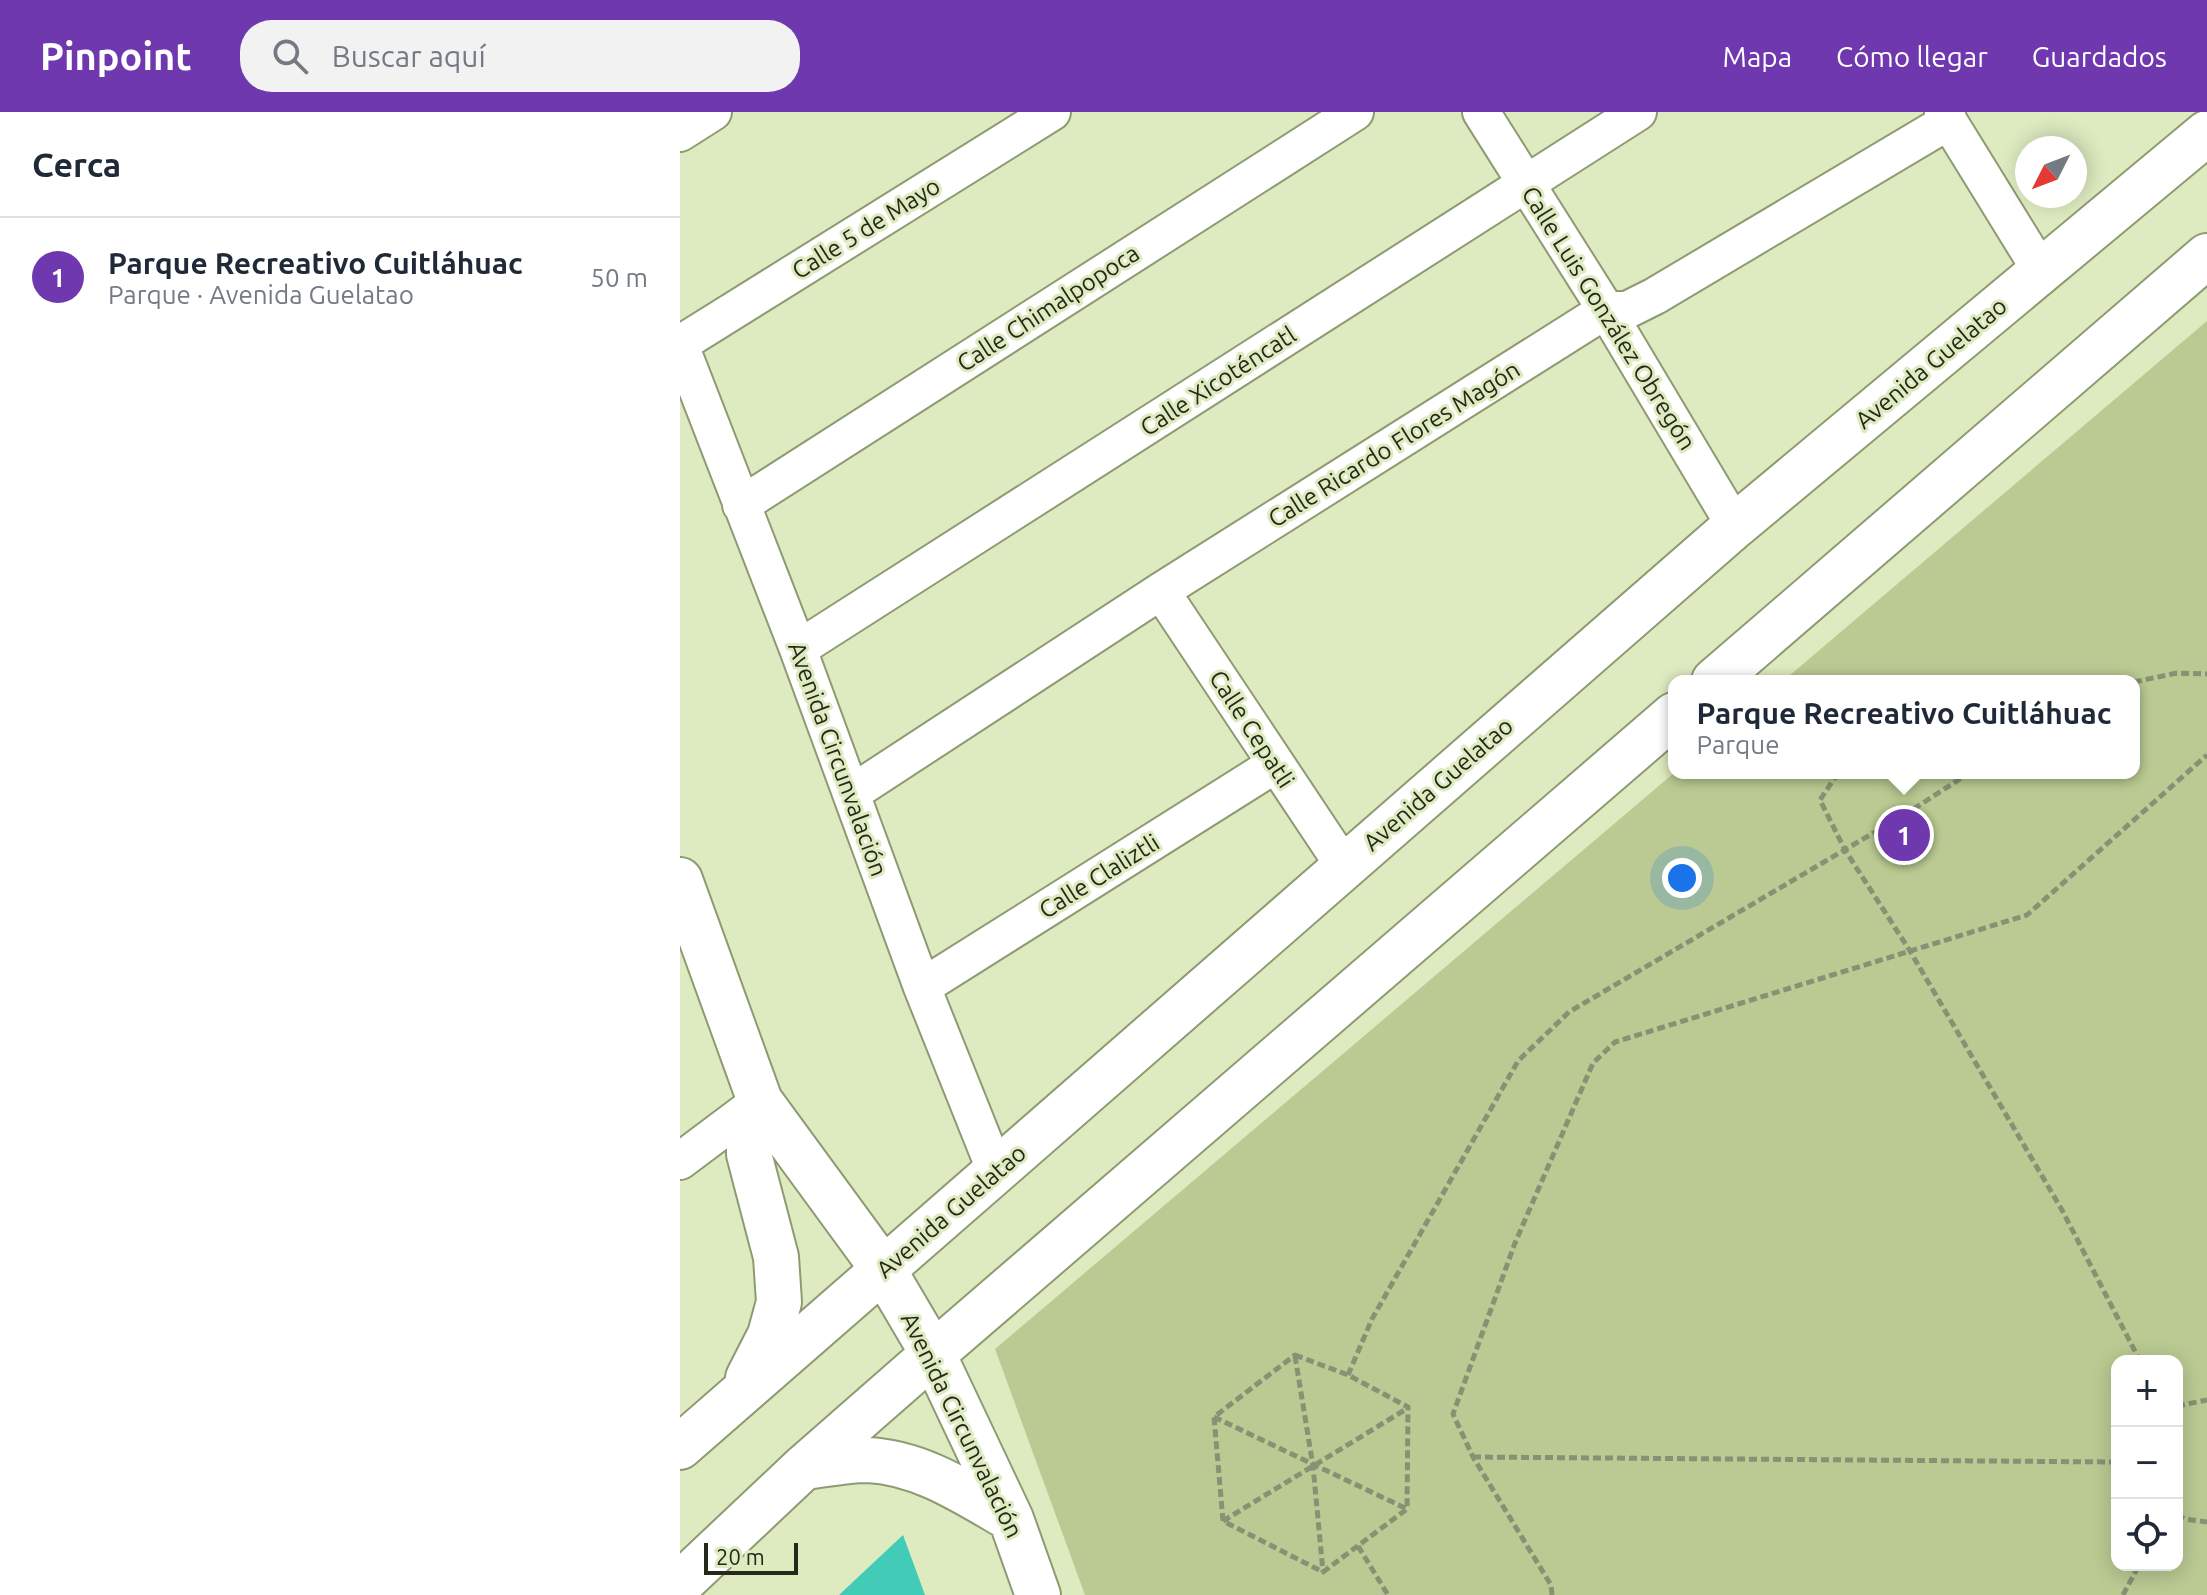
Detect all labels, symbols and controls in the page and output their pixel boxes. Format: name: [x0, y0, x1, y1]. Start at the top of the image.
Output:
search box: [240, 20, 800, 92]
icon: search: [268, 34, 312, 78]
text: Pinpoint: [40, 35, 192, 77]
text: Buscar aquí: [332, 39, 486, 73]
text: Mapa: [1723, 41, 1792, 72]
text: Cómo llegar: [1836, 41, 1988, 72]
text: Guardados: [2032, 41, 2167, 72]
north arrow: [2015, 136, 2087, 208]
text: Cerca: [32, 145, 121, 183]
street label: Calle 5 de Mayo: [787, 172, 945, 284]
street label: Calle Luis González Obregón: [1517, 181, 1701, 455]
street label: Calle Chimalpopoca: [952, 239, 1144, 377]
text: Parque Recreativo Cuitláhuac: [108, 246, 523, 280]
text: 1: [51, 263, 65, 292]
text: 50 m: [590, 263, 648, 292]
text: Parque · Avenida Guelatao: [108, 280, 414, 309]
street label: Avenida Guelatao: [1850, 292, 2012, 434]
street label: Calle Xicoténcatl: [1135, 321, 1301, 441]
street label: Calle Ricardo Flores Magón: [1263, 355, 1525, 533]
street label: Avenida Circunvalación: [783, 638, 893, 880]
street label: Calle Cepatli: [1204, 665, 1300, 793]
popup: [1668, 675, 2140, 779]
text: Parque Recreativo Cuitláhuac: [1697, 696, 2111, 730]
street label: Avenida Guelatao: [1358, 712, 1518, 856]
text: Parque: [1697, 730, 1780, 759]
pin: 1: [1878, 805, 1930, 865]
street label: Calle Claliztli: [1034, 828, 1164, 924]
your location: [1662, 858, 1702, 898]
street label: Avenida Guelatao: [871, 1139, 1031, 1283]
street label: Avenida Circunvalación: [896, 1308, 1028, 1542]
map controls: [2111, 1355, 2183, 1571]
button: +: [2111, 1355, 2183, 1427]
button: −: [2111, 1427, 2183, 1499]
button: locate: [2111, 1499, 2183, 1571]
scale bar: [704, 1539, 798, 1575]
text: 20 m: [716, 1544, 765, 1569]

